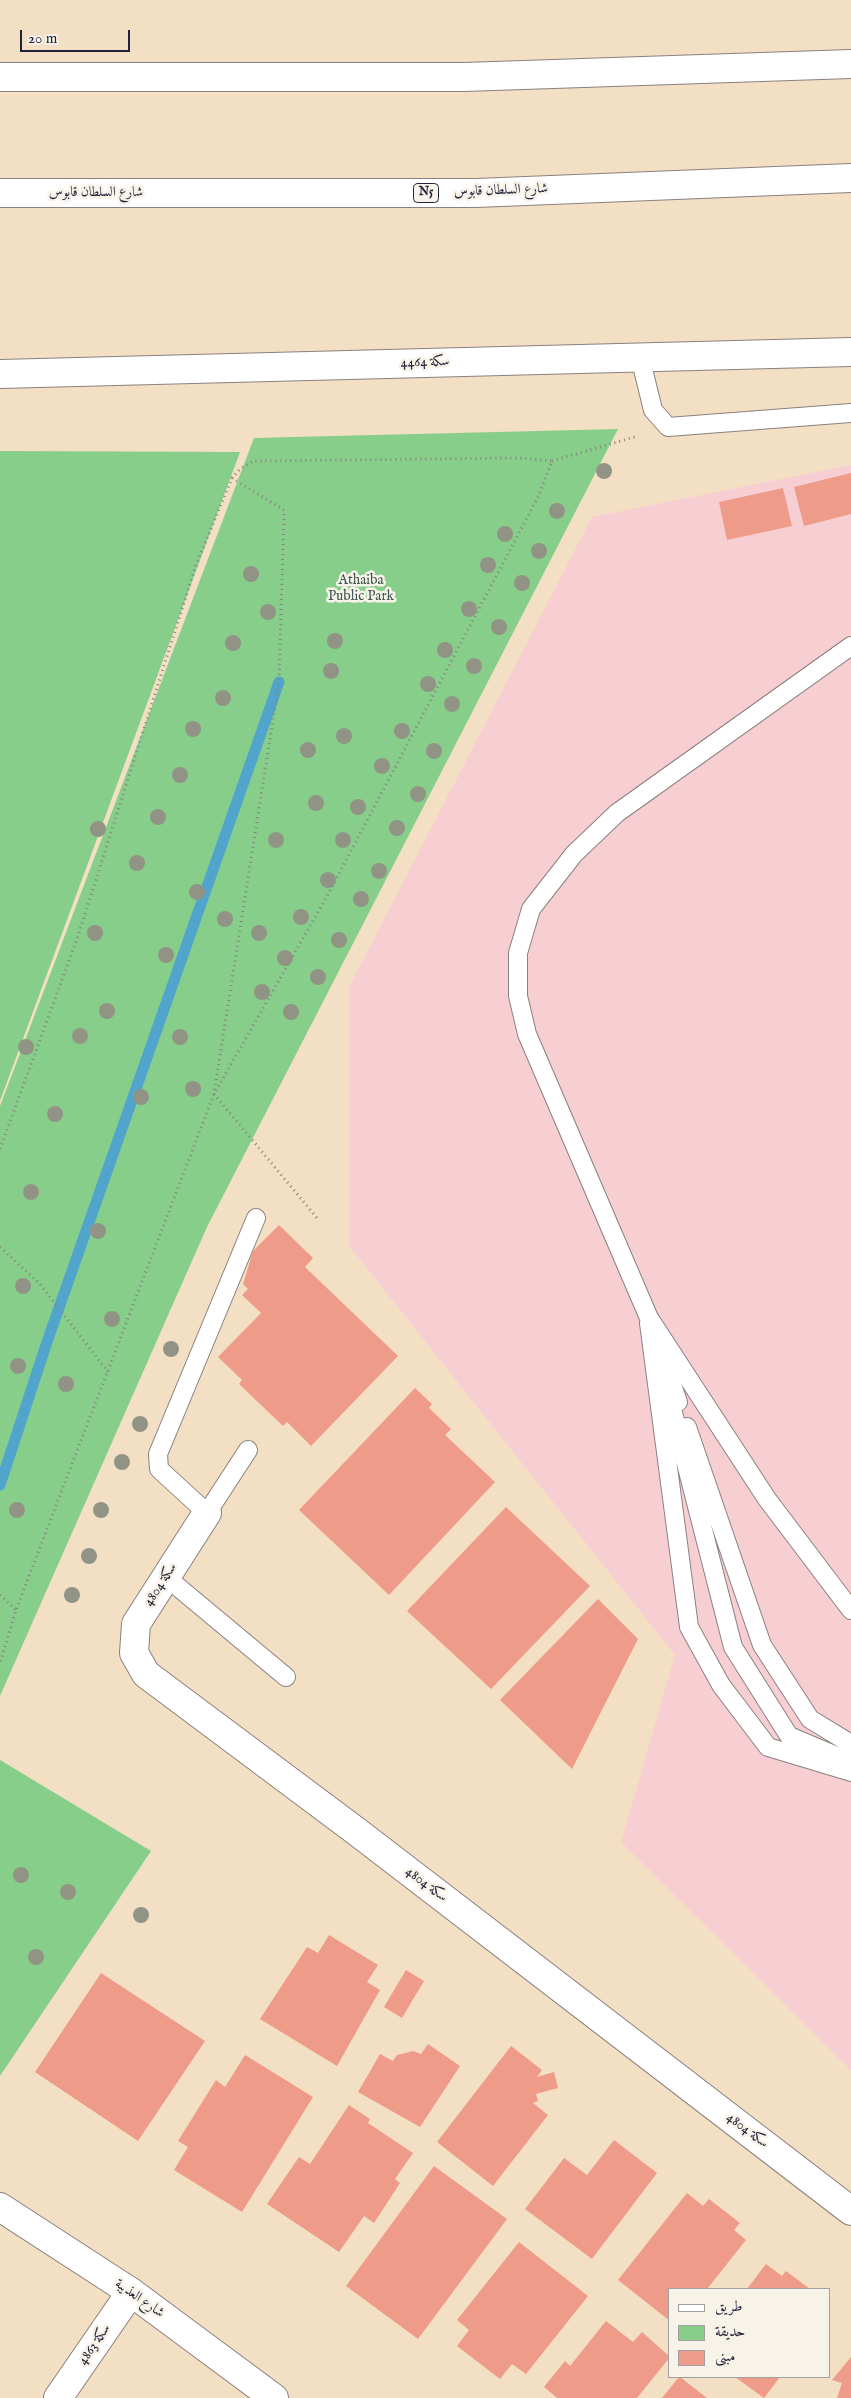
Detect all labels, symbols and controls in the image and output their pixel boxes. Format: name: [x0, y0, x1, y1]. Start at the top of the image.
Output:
scale bar: [22, 20, 132, 52]
text: 20 m: [28, 29, 57, 48]
street label: شارع السلطان قابوس: [454, 181, 548, 201]
road number: N5: [414, 184, 438, 202]
street label: شارع السلطان قابوس: [49, 185, 143, 201]
street label: سكة 4464: [400, 354, 450, 372]
park label: Athaiba Public Park: [328, 573, 394, 606]
street label: سكة 4804: [141, 1560, 181, 1610]
street label: سكة 4804: [402, 1864, 450, 1906]
street label: سكة 4804: [723, 2110, 771, 2152]
street label: شارع العذيبة: [111, 2276, 167, 2322]
legend: [668, 2288, 831, 2378]
text: طريق: [715, 2297, 742, 2316]
street label: سكة 4863: [75, 2321, 115, 2369]
text: حديقة: [715, 2322, 745, 2341]
text: مبنى: [715, 2347, 735, 2366]

